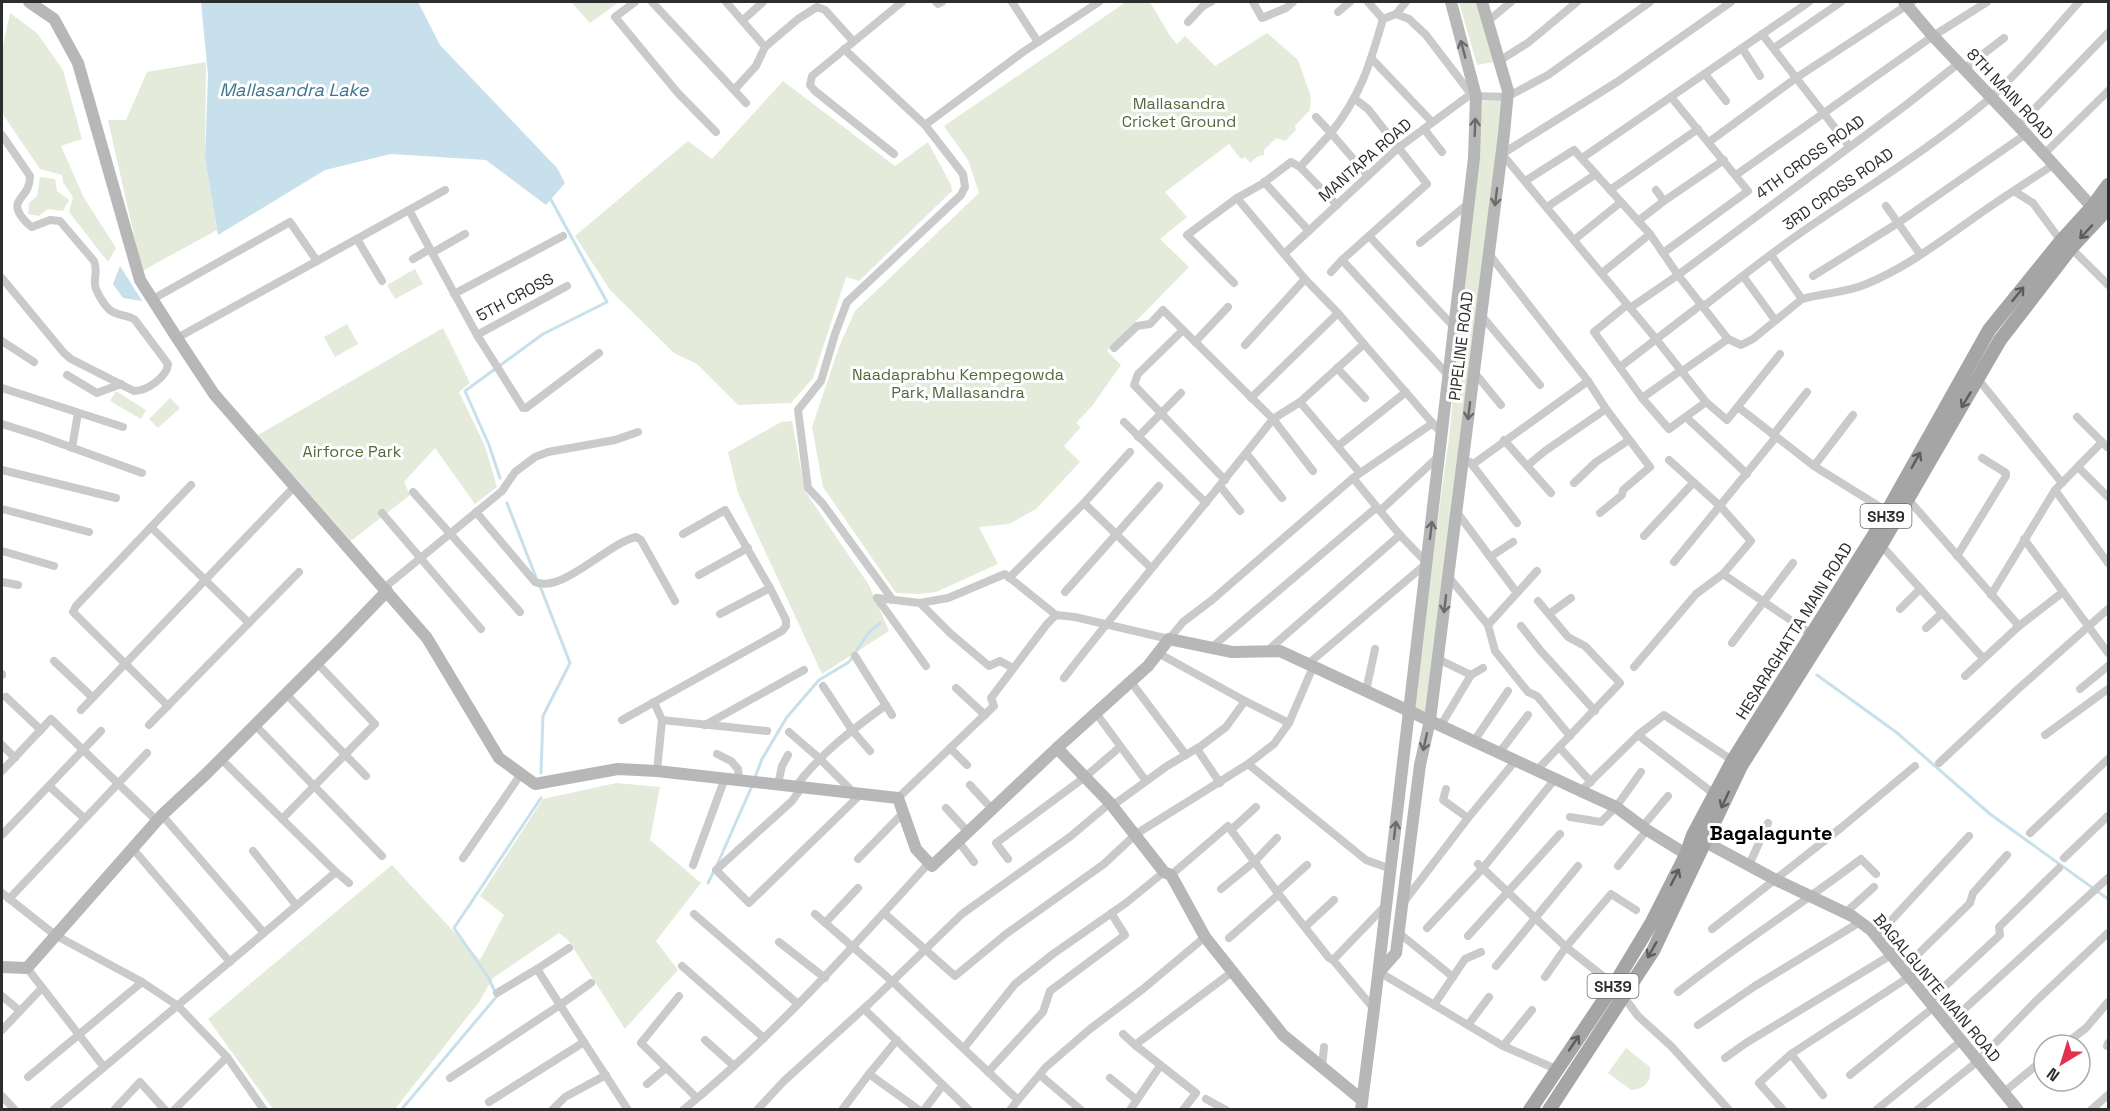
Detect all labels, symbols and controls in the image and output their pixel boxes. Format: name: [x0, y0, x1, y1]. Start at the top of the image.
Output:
one-way arrow: [1457, 39, 1469, 58]
street label: 8TH MAIN ROAD: [1962, 44, 2058, 144]
water label: Mallasandra Lake: [220, 78, 370, 101]
park label: Mallasandra Cricket Ground: [1122, 93, 1236, 132]
street label: 4TH CROSS ROAD: [1751, 110, 1869, 204]
street label: MANTAPA ROAD: [1314, 114, 1416, 206]
one-way arrow: [1469, 118, 1481, 138]
street label: 3RD CROSS ROAD: [1778, 143, 1898, 235]
one-way arrow: [1491, 186, 1502, 206]
one-way arrow: [2079, 224, 2093, 239]
street label: 5TH CROSS: [473, 268, 557, 326]
one-way arrow: [2011, 286, 2024, 302]
street label: PIPELINE ROAD: [1444, 290, 1478, 402]
park label: Naadaprabhu Kempegowda Park, Mallasandra: [852, 364, 1064, 403]
one-way arrow: [1960, 391, 1972, 408]
one-way arrow: [1463, 400, 1474, 420]
park label: Airforce Park: [303, 441, 402, 462]
one-way arrow: [1910, 452, 1922, 469]
road number: SH39: [1860, 504, 1912, 528]
one-way arrow: [1425, 520, 1436, 540]
street label: HESARAGHATTA MAIN ROAD: [1731, 539, 1857, 723]
one-way arrow: [1439, 594, 1450, 614]
one-way arrow: [1419, 732, 1430, 752]
one-way arrow: [1719, 790, 1731, 808]
district label: Bagalagunte: [1709, 820, 1833, 846]
one-way arrow: [1390, 821, 1401, 841]
one-way arrow: [1669, 868, 1681, 886]
street label: BAGALGUNTE MAIN ROAD: [1869, 909, 2005, 1067]
one-way arrow: [1646, 941, 1658, 958]
road number: SH39: [1588, 974, 1638, 998]
north arrow: [2032, 1033, 2092, 1093]
one-way arrow: [1568, 1036, 1580, 1052]
text: N: [2042, 1063, 2064, 1086]

